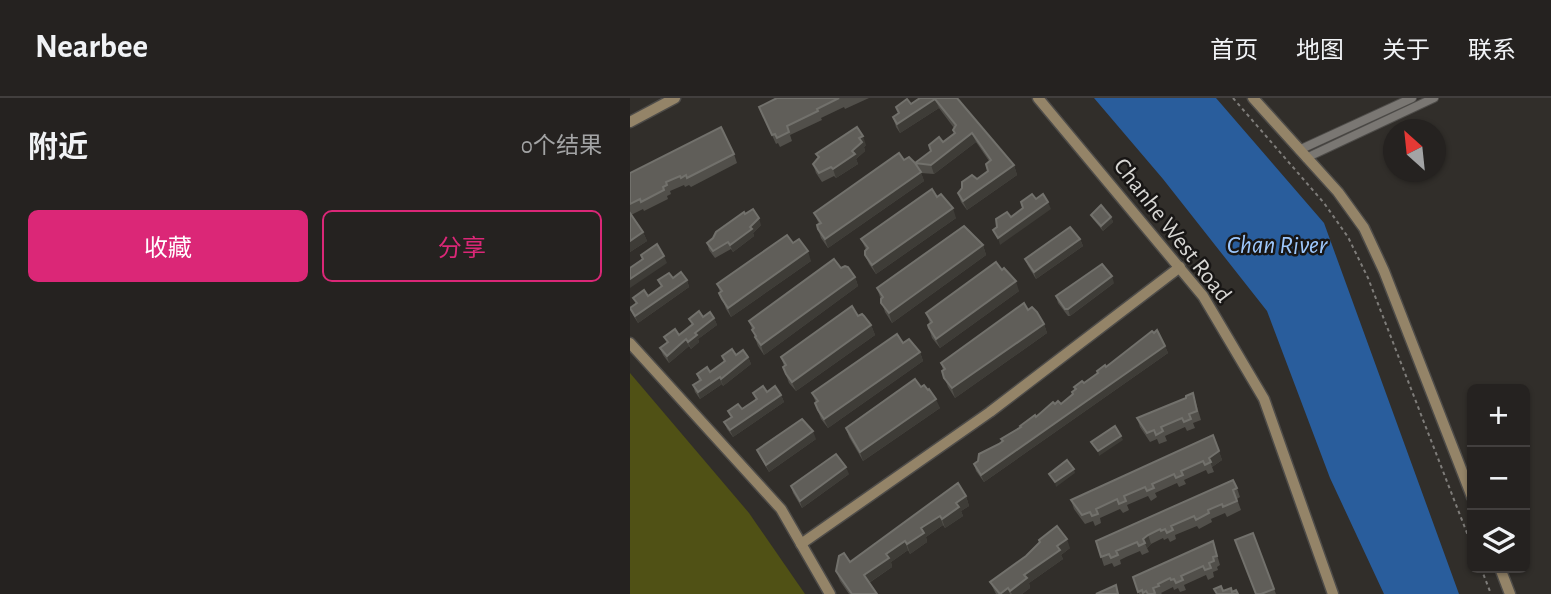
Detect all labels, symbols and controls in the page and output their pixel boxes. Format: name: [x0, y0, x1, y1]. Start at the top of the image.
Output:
text: Nearbee: [35, 31, 148, 64]
text: 首页: [1210, 39, 1258, 63]
text: 地图: [1296, 39, 1344, 63]
text: 关于: [1382, 39, 1430, 63]
text: 联系: [1468, 39, 1516, 63]
north arrow: [1383, 119, 1446, 182]
text: 附近: [28, 133, 88, 163]
text: 0个结果: [521, 135, 602, 158]
street label: Chanhe West Road: [1109, 154, 1236, 307]
button: 收藏: [28, 210, 308, 282]
button: 分享: [322, 210, 602, 282]
water label: Chan River: [1227, 232, 1329, 258]
map controls: [1467, 384, 1530, 573]
button: +: [1467, 384, 1530, 447]
button: −: [1467, 447, 1530, 510]
button: layers: [1467, 510, 1530, 573]

